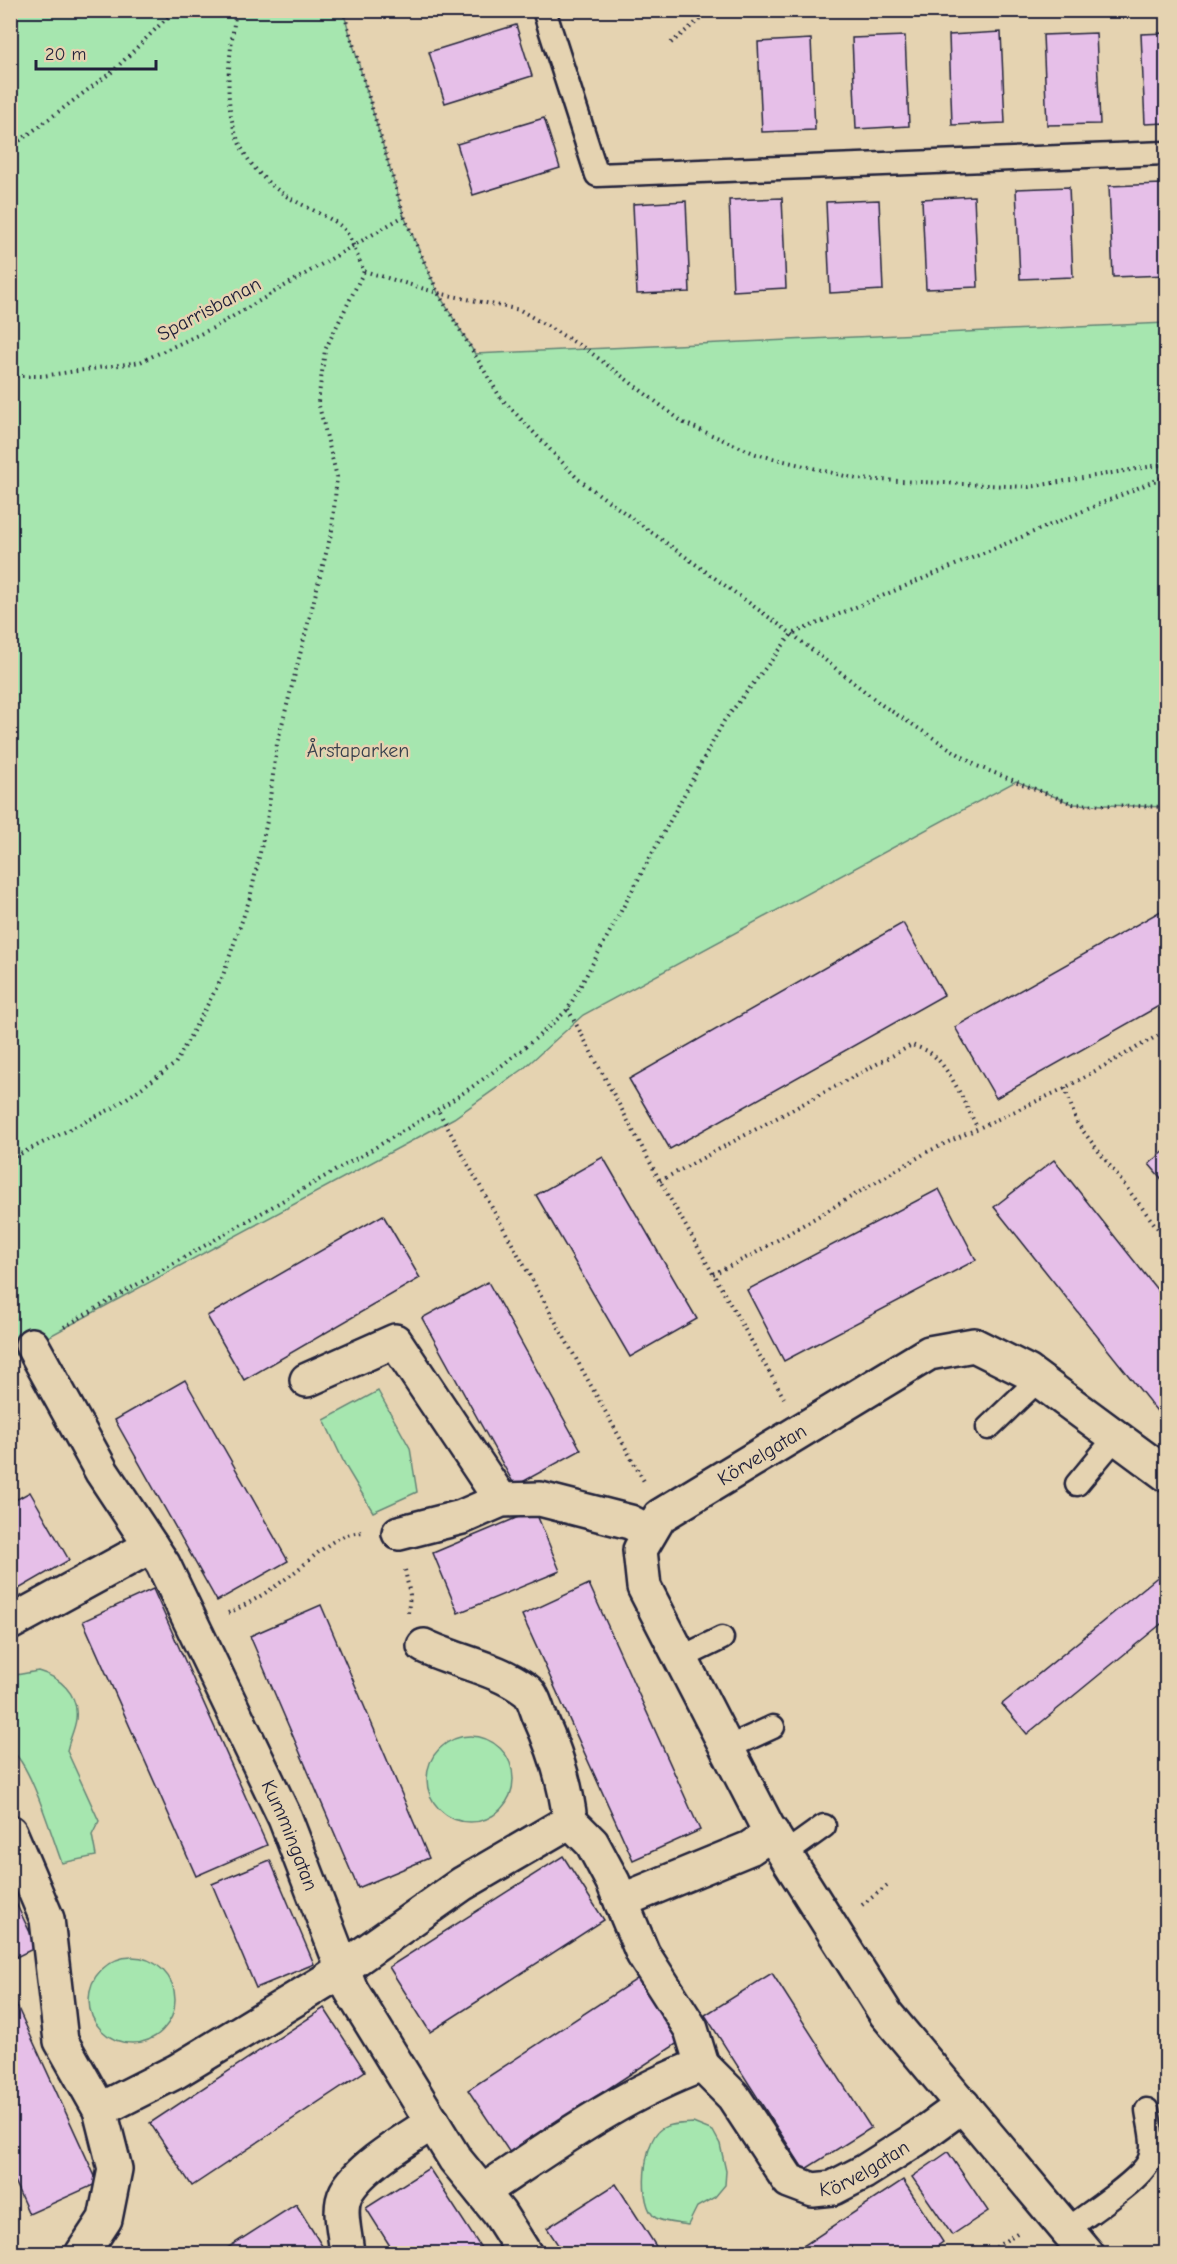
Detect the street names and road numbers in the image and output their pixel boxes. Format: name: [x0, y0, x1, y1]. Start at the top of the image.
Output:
street label: Sparrisbanan: [153, 272, 265, 346]
street label: Körvelgatan: [713, 1419, 810, 1490]
street label: Kummingatan: [257, 1776, 323, 1894]
street label: Körvelgatan: [818, 2135, 913, 2201]

